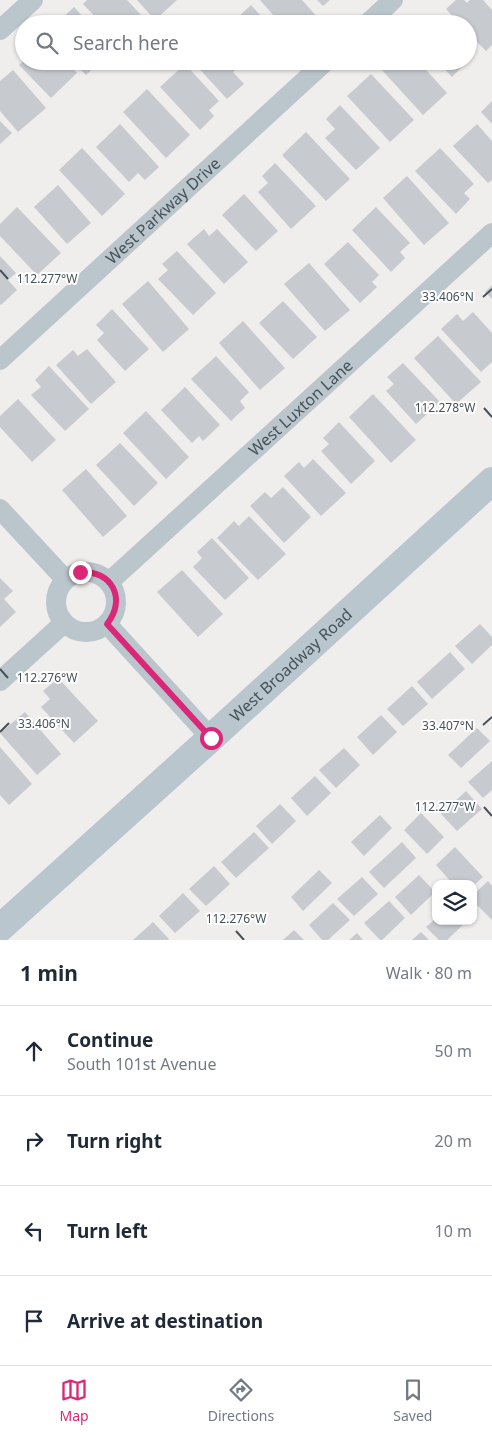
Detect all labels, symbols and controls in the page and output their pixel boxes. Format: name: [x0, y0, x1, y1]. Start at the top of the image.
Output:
search box: [15, 15, 477, 70]
icon: search: [33, 29, 61, 57]
text: Search here: [73, 30, 179, 56]
street label: West Parkway Drive: [101, 152, 225, 269]
text: 112.277°W: [17, 270, 77, 287]
text: 33.406°N: [422, 288, 474, 305]
street label: West Luxton Lane: [244, 354, 357, 461]
text: 112.278°W: [415, 399, 475, 416]
route end: [69, 561, 92, 584]
street label: West Broadway Road: [225, 603, 357, 727]
text: 112.276°W: [17, 669, 77, 686]
text: 33.406°N: [18, 715, 70, 732]
text: 33.407°N: [422, 717, 474, 734]
route start: [200, 727, 223, 750]
text: 112.277°W: [415, 798, 475, 815]
map controls: [432, 880, 477, 925]
button: layers: [432, 880, 477, 925]
text: 112.276°W: [206, 910, 266, 927]
text: 1 min: [20, 959, 78, 987]
text: Walk · 80 m: [386, 962, 472, 984]
text: Continue: [67, 1027, 153, 1053]
icon: ahead: [20, 1037, 48, 1065]
text: 50 m: [435, 1040, 472, 1062]
text: South 101st Avenue: [67, 1053, 216, 1075]
icon: right: [20, 1127, 48, 1155]
text: Turn right: [67, 1128, 162, 1154]
text: 20 m: [435, 1130, 472, 1152]
icon: left: [20, 1217, 48, 1245]
text: Turn left: [67, 1218, 148, 1244]
text: 10 m: [435, 1220, 472, 1242]
icon: arrive: [20, 1307, 48, 1335]
text: Arrive at destination: [67, 1308, 263, 1334]
tab: Map: [60, 1376, 89, 1425]
tab: Directions: [208, 1376, 274, 1425]
tab: Saved: [393, 1376, 432, 1425]

